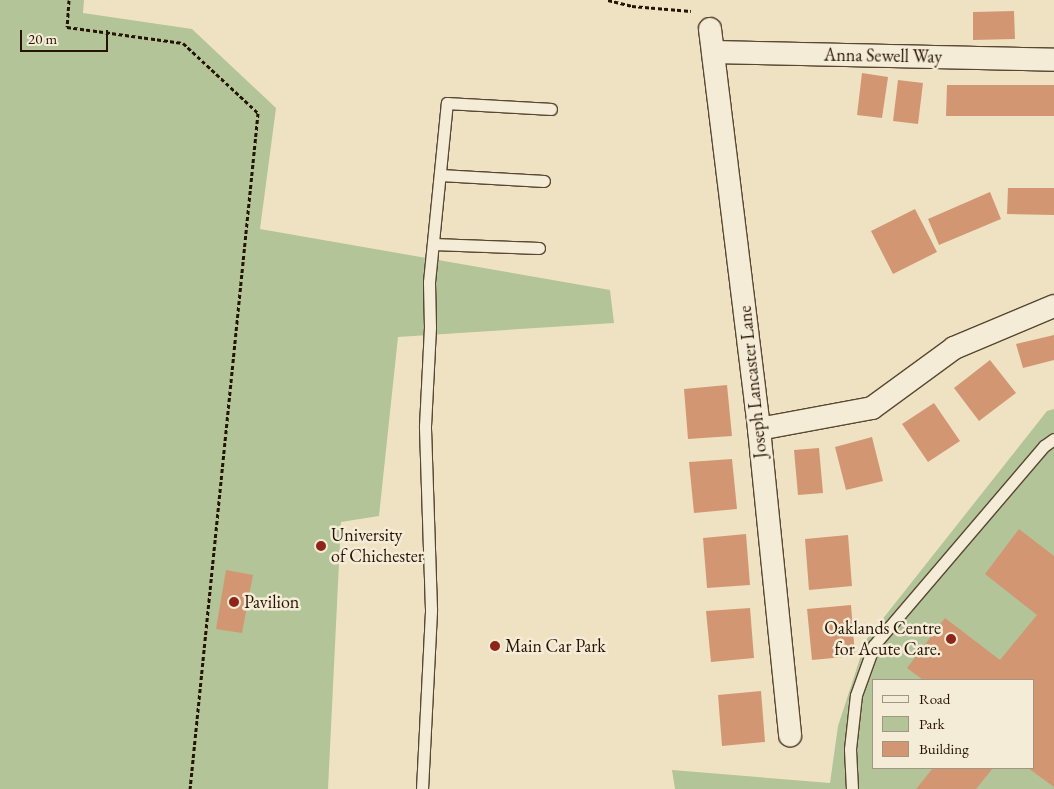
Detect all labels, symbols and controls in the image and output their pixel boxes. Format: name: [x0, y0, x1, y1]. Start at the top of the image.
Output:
scale bar: [22, 20, 110, 52]
text: 20 m: [28, 29, 57, 48]
street label: Anna Sewell Way: [824, 44, 942, 68]
street label: Joseph Lancaster Lane: [734, 305, 772, 459]
place label: University of Chichester: [331, 525, 424, 568]
marker: University of Chichester: [315, 540, 327, 552]
place label: Pavilion: [244, 591, 299, 613]
marker: Pavilion: [228, 596, 240, 608]
place label: Oaklands Centre for Acute Care.: [824, 618, 941, 660]
marker: Oaklands Centre for Acute Care.: [945, 633, 957, 645]
place label: Main Car Park: [505, 635, 606, 657]
marker: Main Car Park: [489, 640, 501, 652]
legend: [872, 679, 1034, 769]
text: Road: [919, 689, 950, 708]
text: Park: [919, 714, 945, 733]
text: Building: [919, 739, 969, 758]

